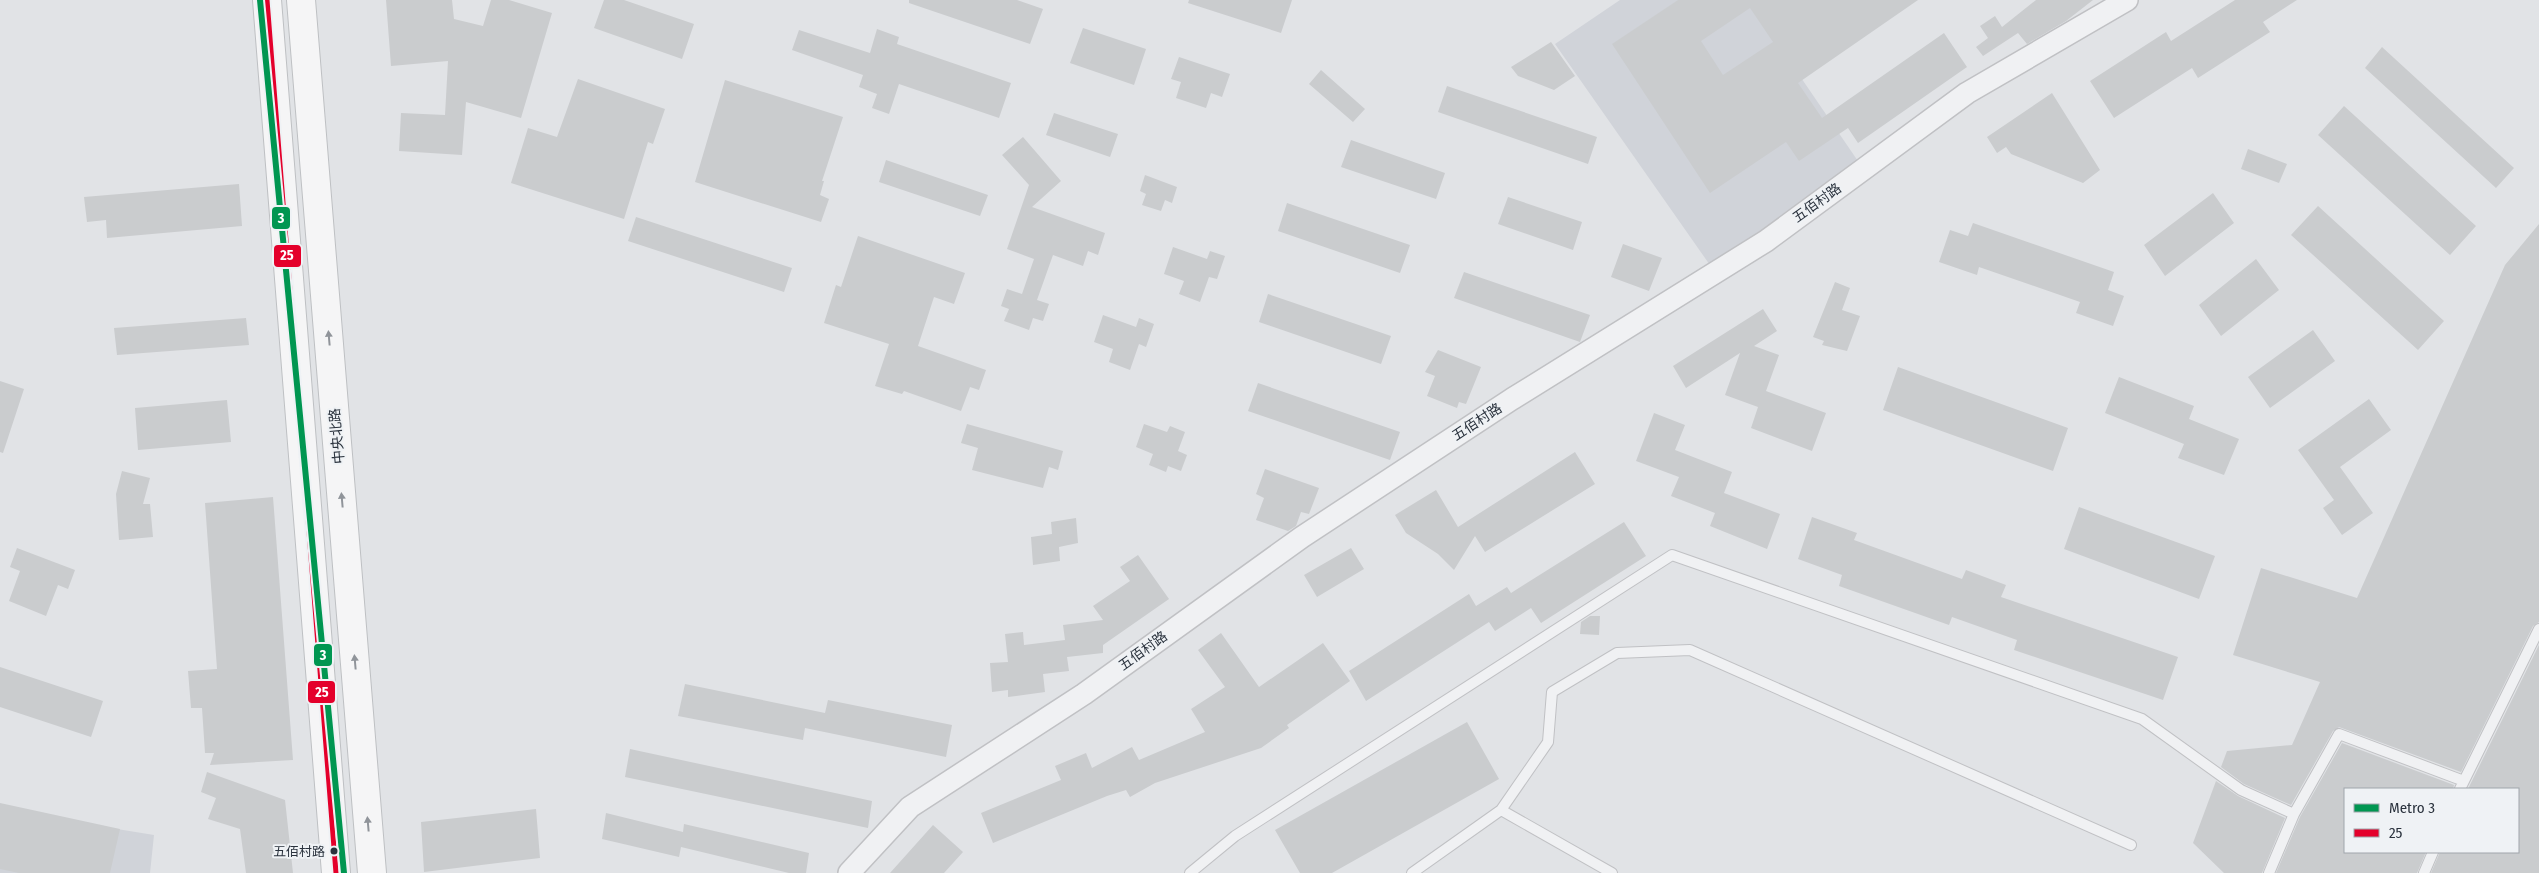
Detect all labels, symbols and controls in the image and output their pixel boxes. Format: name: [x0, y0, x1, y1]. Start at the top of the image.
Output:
street label: 五佰村路: [1789, 180, 1845, 226]
line badge: 3: [271, 206, 291, 230]
text: 3: [277, 210, 285, 227]
line badge: 25: [273, 244, 302, 268]
text: 25: [279, 247, 294, 264]
one-way arrow: [324, 330, 332, 346]
street label: 五佰村路: [1449, 400, 1505, 444]
street label: 中央北路: [326, 407, 348, 465]
one-way arrow: [337, 492, 345, 508]
street label: 五佰村路: [1115, 628, 1171, 674]
line badge: 3: [313, 643, 333, 667]
text: 3: [319, 647, 327, 664]
one-way arrow: [351, 654, 359, 670]
line badge: 25: [307, 680, 336, 704]
text: 25: [314, 684, 329, 701]
legend: [2344, 788, 2519, 853]
text: Metro 3: [2389, 799, 2435, 817]
one-way arrow: [364, 816, 372, 832]
text: 25: [2389, 824, 2403, 842]
place label: 五佰村路: [273, 844, 325, 859]
marker: 五佰村路: [329, 846, 339, 856]

